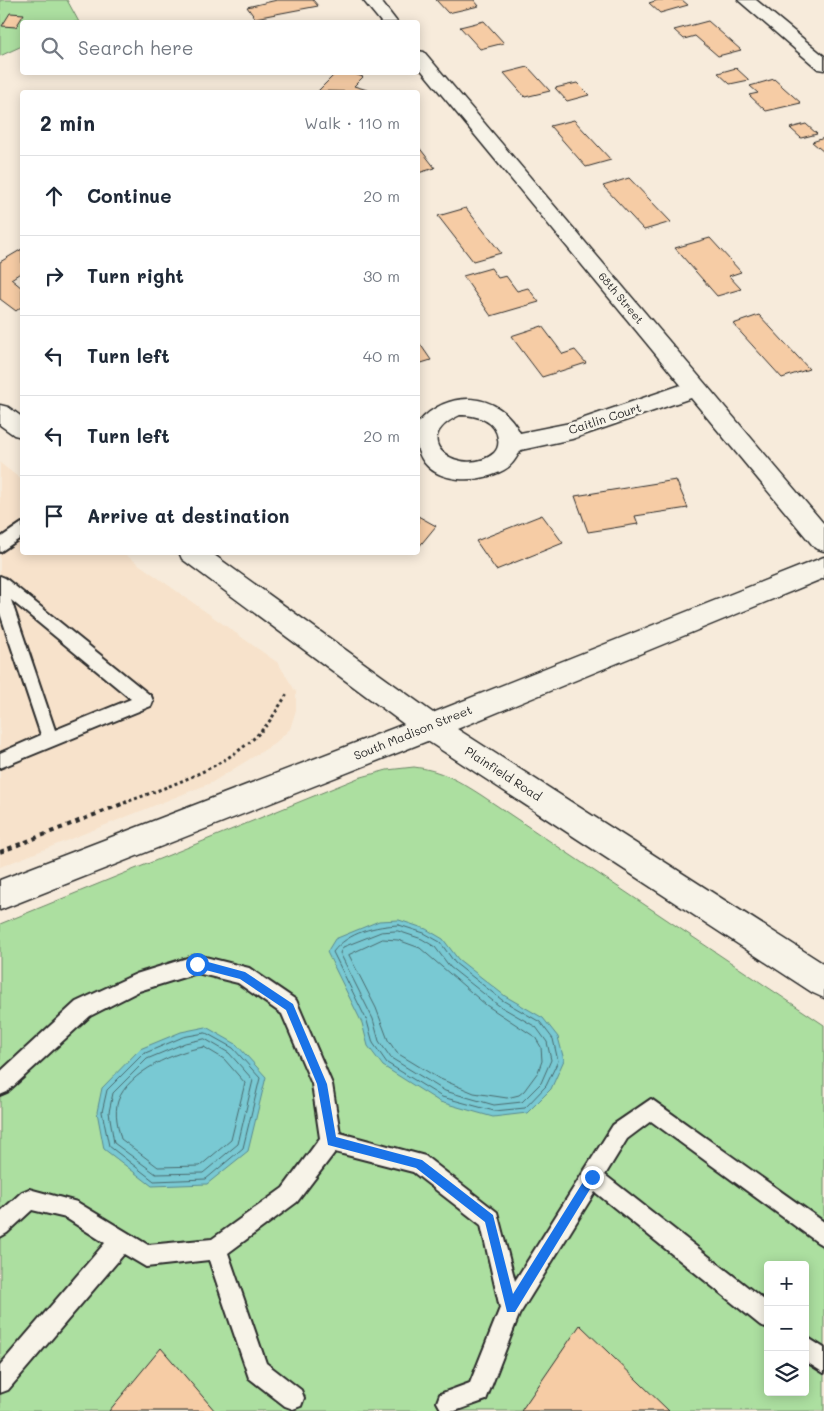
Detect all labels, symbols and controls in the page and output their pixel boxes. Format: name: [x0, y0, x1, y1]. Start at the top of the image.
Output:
search box: [20, 20, 420, 75]
icon: search: [38, 34, 66, 62]
text: Search here: [78, 35, 194, 60]
text: 2 min: [40, 109, 95, 136]
text: Walk · 110 m: [304, 112, 400, 133]
icon: ahead: [40, 182, 68, 210]
text: Continue: [87, 183, 172, 208]
text: 20 m: [363, 185, 400, 206]
icon: right: [40, 262, 68, 290]
text: Turn right: [87, 263, 184, 288]
text: 30 m: [363, 265, 400, 286]
street label: 68th Street: [595, 269, 647, 327]
icon: left: [40, 342, 68, 370]
text: Turn left: [87, 343, 170, 368]
text: 40 m: [363, 345, 400, 366]
street label: Caitlin Court: [566, 399, 643, 437]
icon: left: [40, 422, 68, 450]
text: Turn left: [87, 423, 170, 448]
text: 20 m: [363, 425, 400, 446]
icon: arrive: [40, 502, 68, 530]
text: Arrive at destination: [87, 503, 290, 528]
street label: South Madison Street: [351, 701, 474, 763]
street label: Plainfield Road: [462, 742, 545, 804]
route start: [186, 953, 209, 976]
route end: [581, 1166, 604, 1189]
map controls: [764, 1261, 809, 1396]
button: +: [764, 1261, 809, 1306]
button: −: [764, 1306, 809, 1351]
button: layers: [764, 1351, 809, 1396]

